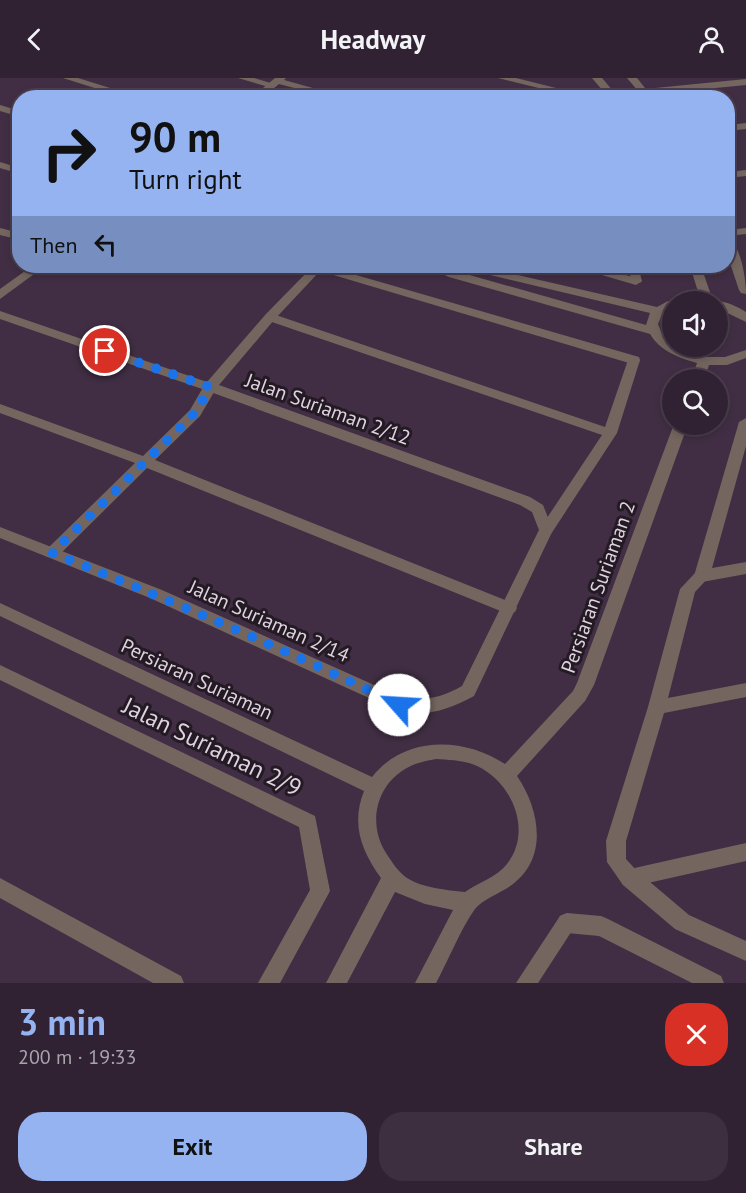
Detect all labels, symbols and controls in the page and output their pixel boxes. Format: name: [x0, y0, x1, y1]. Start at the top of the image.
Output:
text: Headway: [320, 22, 426, 56]
icon: back: [18, 23, 51, 56]
icon: person: [695, 23, 728, 56]
text: 90 m: [129, 109, 221, 164]
icon: right: [30, 114, 108, 192]
text: Turn right: [129, 162, 242, 196]
icon: left: [89, 228, 122, 261]
text: Then: [30, 231, 77, 259]
map controls: [662, 291, 728, 435]
button: sound: [662, 291, 728, 357]
pin: [79, 325, 130, 376]
icon: arrive: [88, 334, 121, 367]
street label: Jalan Suriaman 2/12: [241, 367, 414, 451]
button: search: [662, 369, 728, 435]
street label: Persiaran Suriaman 2: [555, 498, 641, 676]
street label: Jalan Suriaman 2/14: [184, 573, 354, 668]
street label: Persiaran Suriaman: [117, 632, 277, 726]
position arrow: [367, 673, 431, 737]
street label: Jalan Suriaman 2/9: [117, 689, 307, 803]
text: 3 min: [18, 998, 106, 1045]
button: close: [665, 1003, 728, 1066]
text: 200 m · 19:33: [18, 1044, 136, 1070]
button: Exit: [18, 1112, 367, 1181]
button: Share: [379, 1112, 728, 1181]

